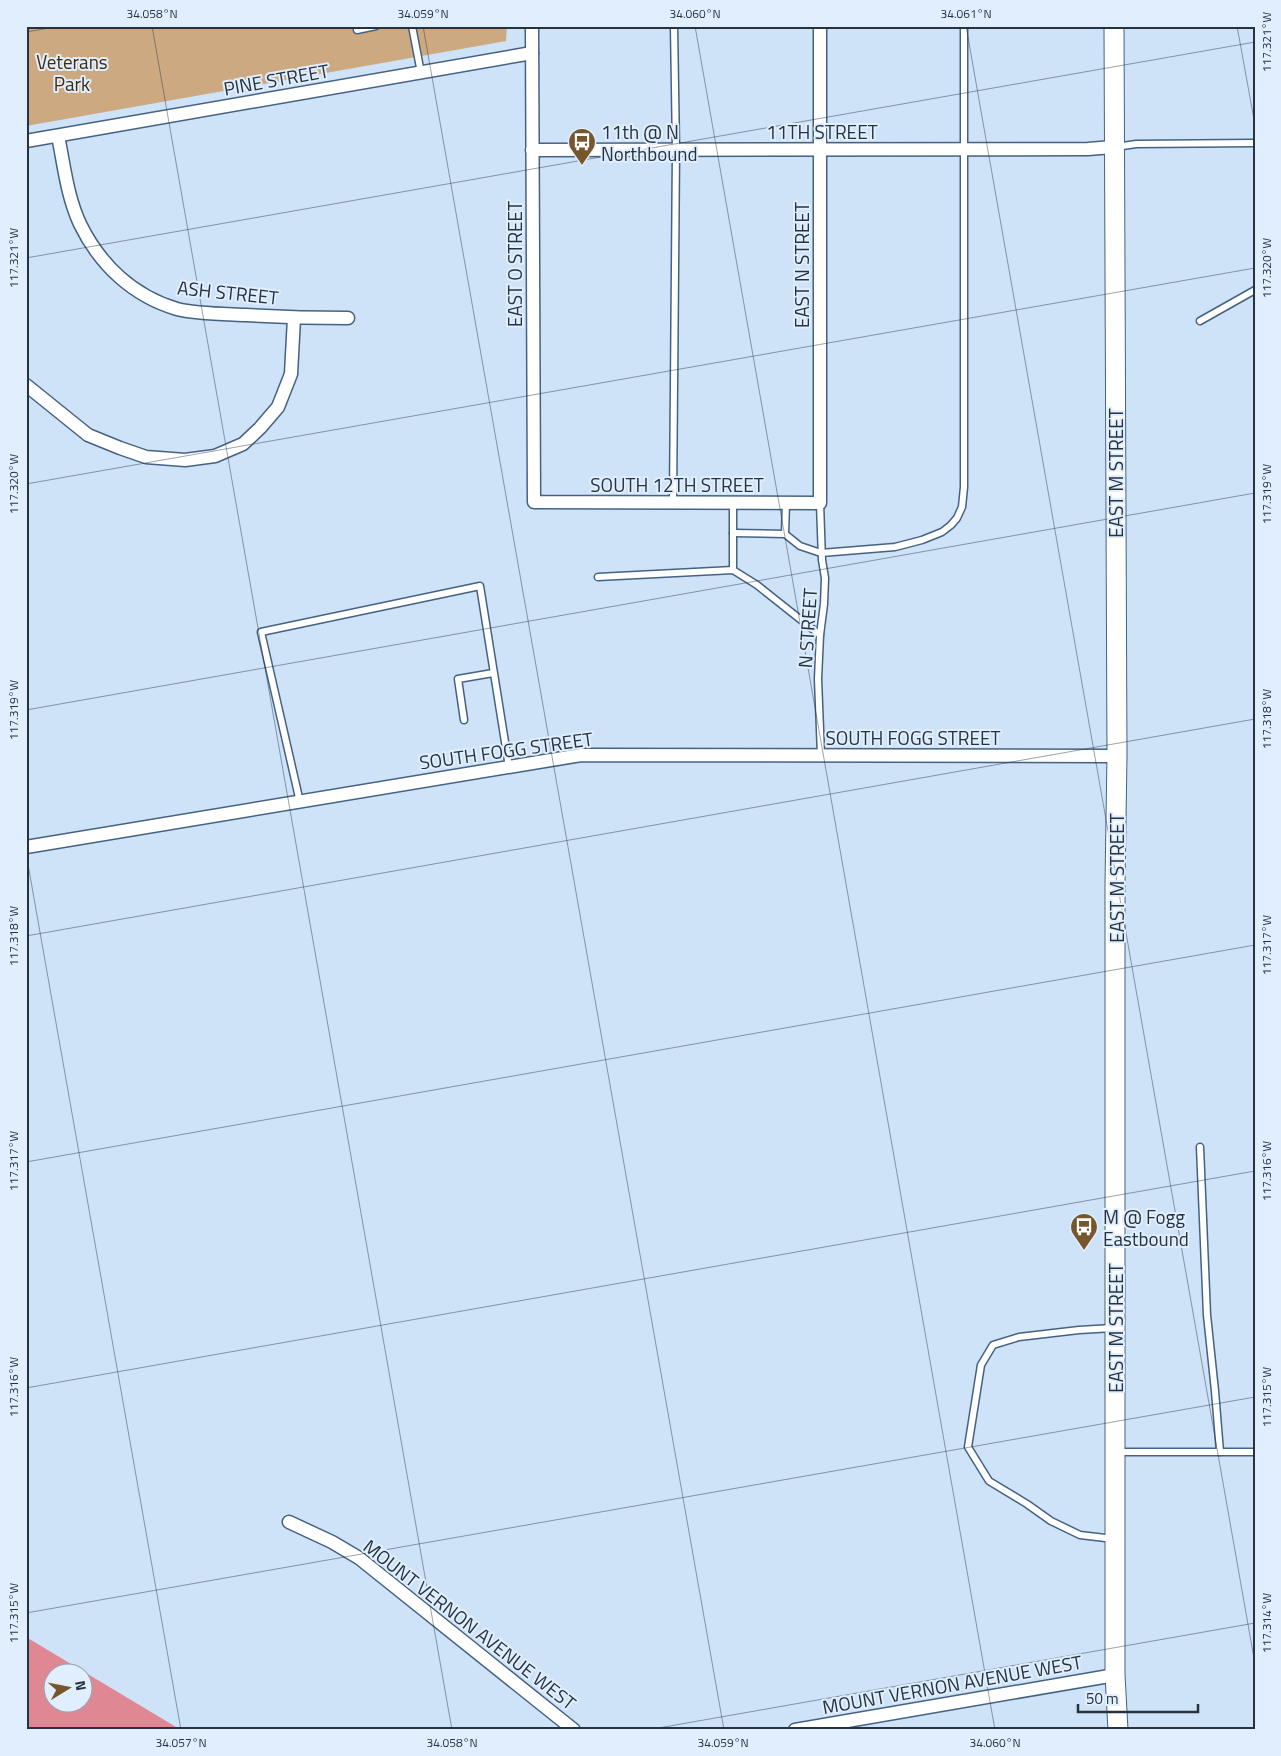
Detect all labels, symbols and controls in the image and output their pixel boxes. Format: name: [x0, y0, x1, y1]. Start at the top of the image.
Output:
text: 34.058°N: [126, 4, 178, 23]
text: 34.059°N: [397, 4, 449, 23]
text: 34.060°N: [669, 4, 721, 23]
text: 34.061°N: [940, 4, 992, 23]
text: 117.321°W: [1257, 12, 1276, 72]
park label: Veterans Park: [36, 47, 108, 98]
street label: PINE STREET: [221, 55, 331, 103]
place label: 11th @ N Northbound: [601, 117, 698, 168]
street label: 11TH STREET: [766, 117, 878, 146]
bus stop icon: 11th @ N Northbound: [567, 127, 597, 166]
street label: EAST O STREET: [500, 201, 529, 327]
street label: EAST N STREET: [787, 202, 816, 328]
text: 117.321°W: [4, 228, 23, 288]
text: 117.320°W: [1257, 238, 1276, 298]
street label: ASH STREET: [176, 272, 280, 312]
street label: EAST M STREET: [1101, 408, 1130, 538]
text: 117.320°W: [4, 454, 23, 514]
text: 117.319°W: [1257, 464, 1276, 524]
street label: SOUTH 12TH STREET: [590, 470, 764, 499]
street label: N STREET: [790, 587, 824, 669]
text: 117.319°W: [4, 680, 23, 740]
text: 117.318°W: [1257, 689, 1276, 749]
street label: SOUTH FOGG STREET: [417, 723, 595, 777]
street label: SOUTH FOGG STREET: [825, 723, 1001, 752]
street label: EAST M STREET: [1102, 813, 1131, 943]
text: 117.318°W: [4, 906, 23, 966]
text: 117.317°W: [1257, 915, 1276, 975]
text: 117.317°W: [4, 1131, 23, 1191]
text: 117.316°W: [1257, 1141, 1276, 1201]
place label: M @ Fogg Eastbound: [1103, 1202, 1189, 1253]
bus stop icon: M @ Fogg Eastbound: [1069, 1212, 1099, 1251]
street label: EAST M STREET: [1101, 1263, 1130, 1393]
text: 117.316°W: [4, 1357, 23, 1417]
text: 117.315°W: [1257, 1367, 1276, 1427]
street label: MOUNT VERNON AVENUE WEST: [357, 1532, 583, 1716]
text: 117.315°W: [4, 1583, 23, 1643]
text: 117.314°W: [1257, 1593, 1276, 1653]
street label: MOUNT VERNON AVENUE WEST: [820, 1647, 1084, 1721]
north arrow: [42, 1664, 92, 1714]
text: N: [70, 1679, 92, 1692]
scale bar: [1078, 1681, 1198, 1713]
text: 50 m: [1086, 1687, 1119, 1710]
text: 34.057°N: [155, 1733, 207, 1752]
text: 34.058°N: [426, 1733, 478, 1752]
text: 34.059°N: [697, 1733, 749, 1752]
text: 34.060°N: [969, 1733, 1021, 1752]

